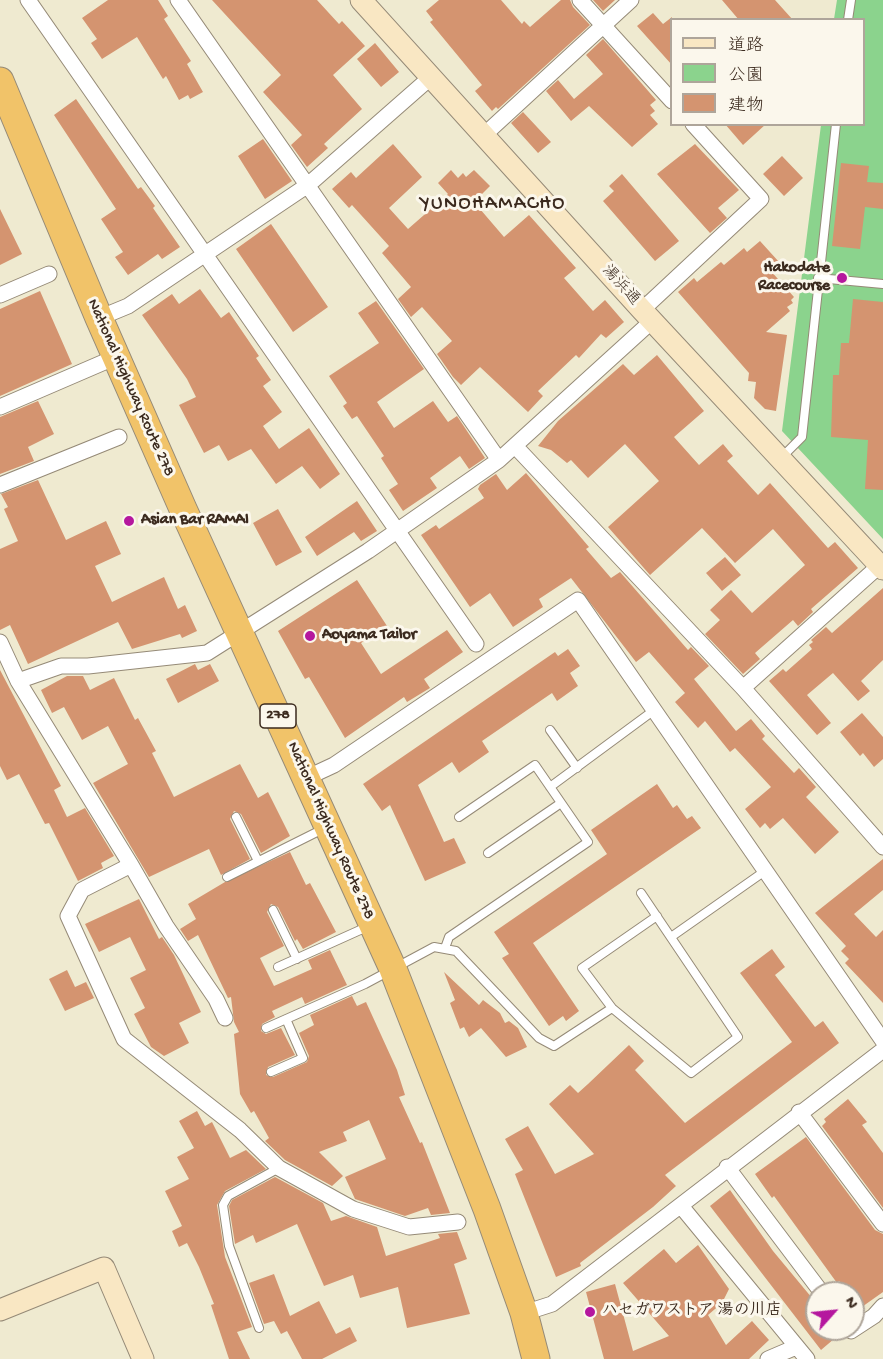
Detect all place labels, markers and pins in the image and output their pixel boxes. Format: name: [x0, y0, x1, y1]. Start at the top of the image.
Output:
place label: Hakodate Racecourse: [758, 259, 830, 297]
marker: Hakodate Racecourse: [835, 271, 849, 285]
place label: Asian Bar RAMAI: [141, 511, 249, 531]
marker: Asian Bar RAMAI: [122, 514, 136, 528]
place label: Aoyama Tailor: [322, 626, 417, 646]
marker: Aoyama Tailor: [303, 629, 317, 643]
place label: ハセガワストア 湯の川店: [602, 1302, 782, 1322]
marker: ハセガワストア 湯の川店: [583, 1305, 597, 1319]

